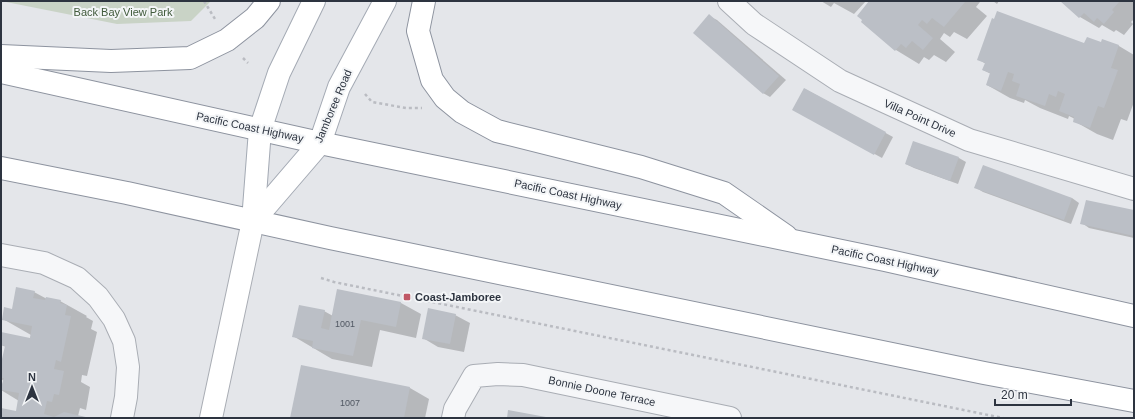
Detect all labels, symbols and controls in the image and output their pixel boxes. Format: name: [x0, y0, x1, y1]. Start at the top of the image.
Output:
park label: Back Bay View Park: [74, 6, 173, 18]
street label: Jamboree Road: [312, 68, 354, 144]
street label: Villa Point Drive: [882, 97, 958, 139]
street label: Pacific Coast Highway: [195, 110, 305, 144]
street label: Pacific Coast Highway: [513, 177, 623, 211]
street label: Pacific Coast Highway: [830, 243, 940, 277]
place label: Coast-Jamboree: [415, 291, 501, 303]
marker: Coast-Jamboree: [402, 292, 412, 302]
house number: 1001: [335, 319, 355, 329]
north arrow: [12, 367, 52, 407]
text: N: [28, 371, 36, 383]
street label: Bonnie Doone Terrace: [547, 374, 657, 408]
scale bar: [995, 381, 1071, 407]
text: 20 m: [1001, 388, 1028, 402]
house number: 1007: [340, 398, 360, 408]

